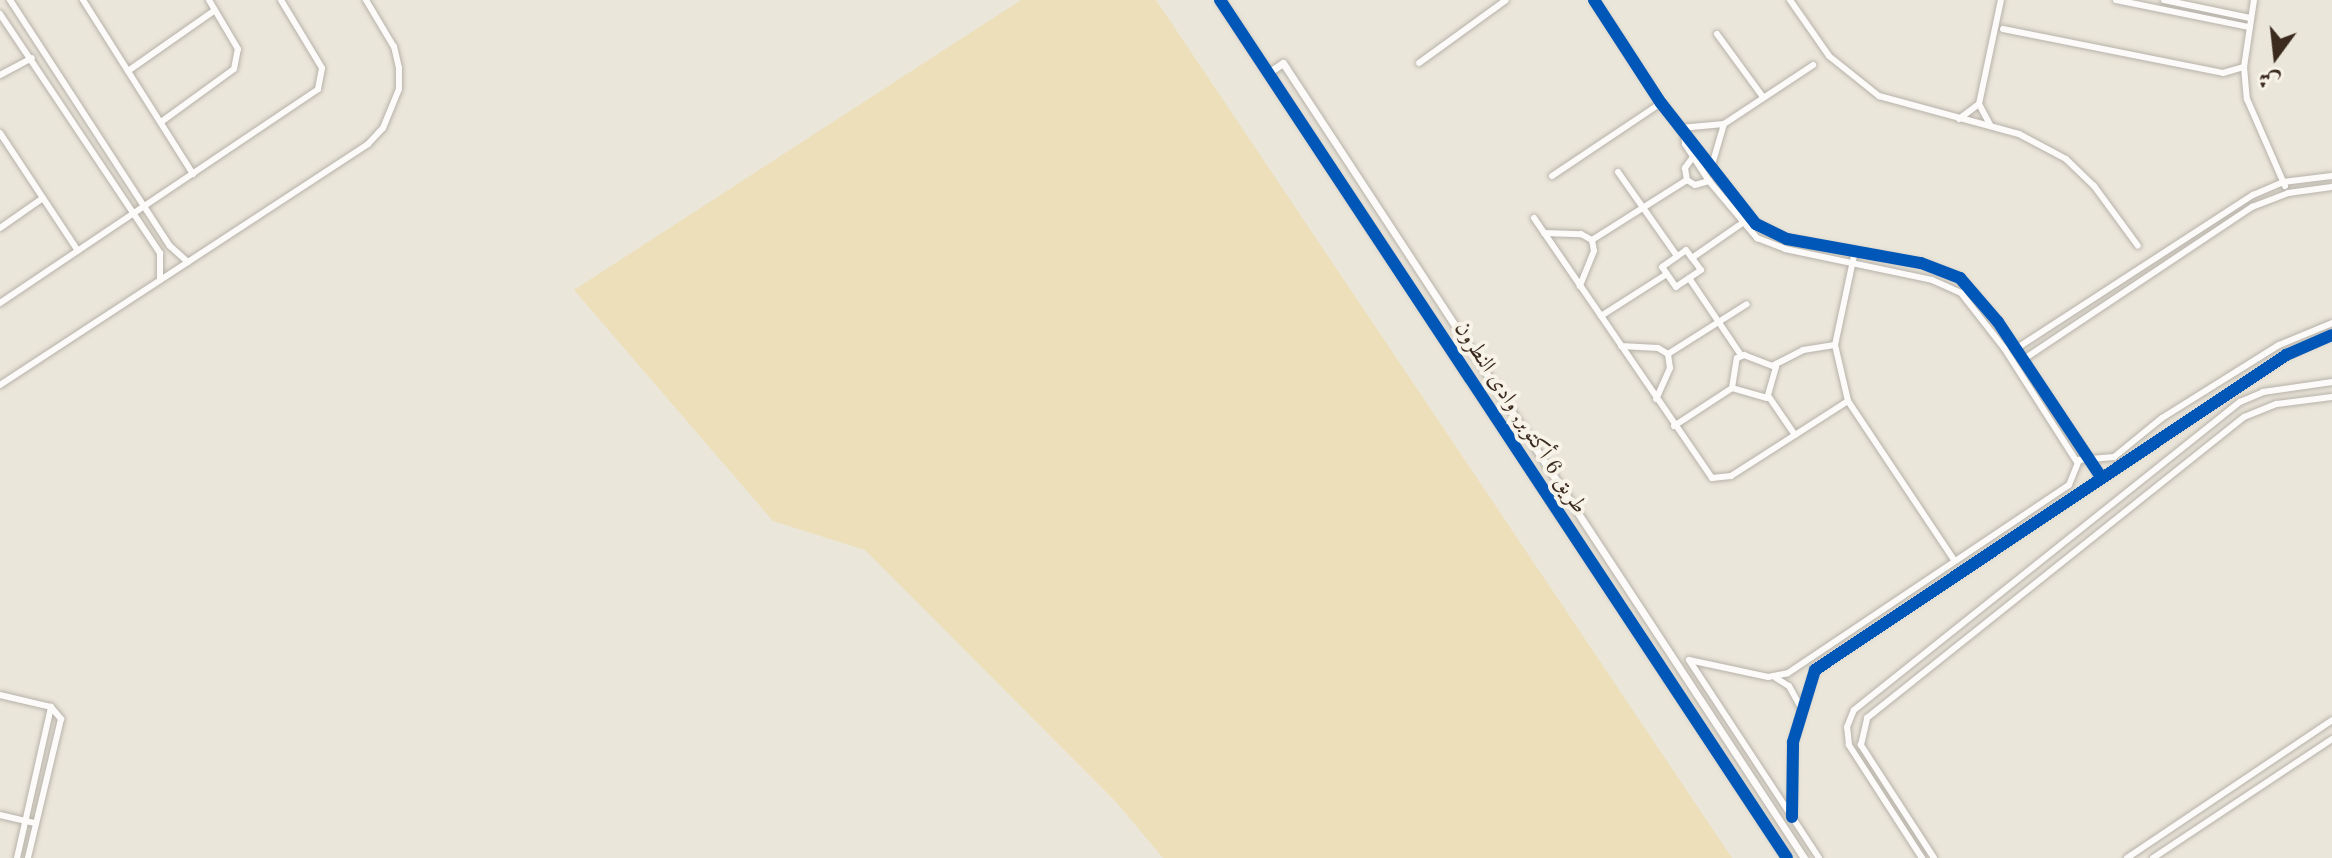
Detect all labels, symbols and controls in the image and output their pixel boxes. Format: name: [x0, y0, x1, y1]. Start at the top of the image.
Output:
north arrow: [2236, 16, 2316, 96]
text: ش: [2256, 66, 2283, 93]
street label: طريق 6 أكتوبر, وادى النطرون: [1448, 317, 1592, 519]

